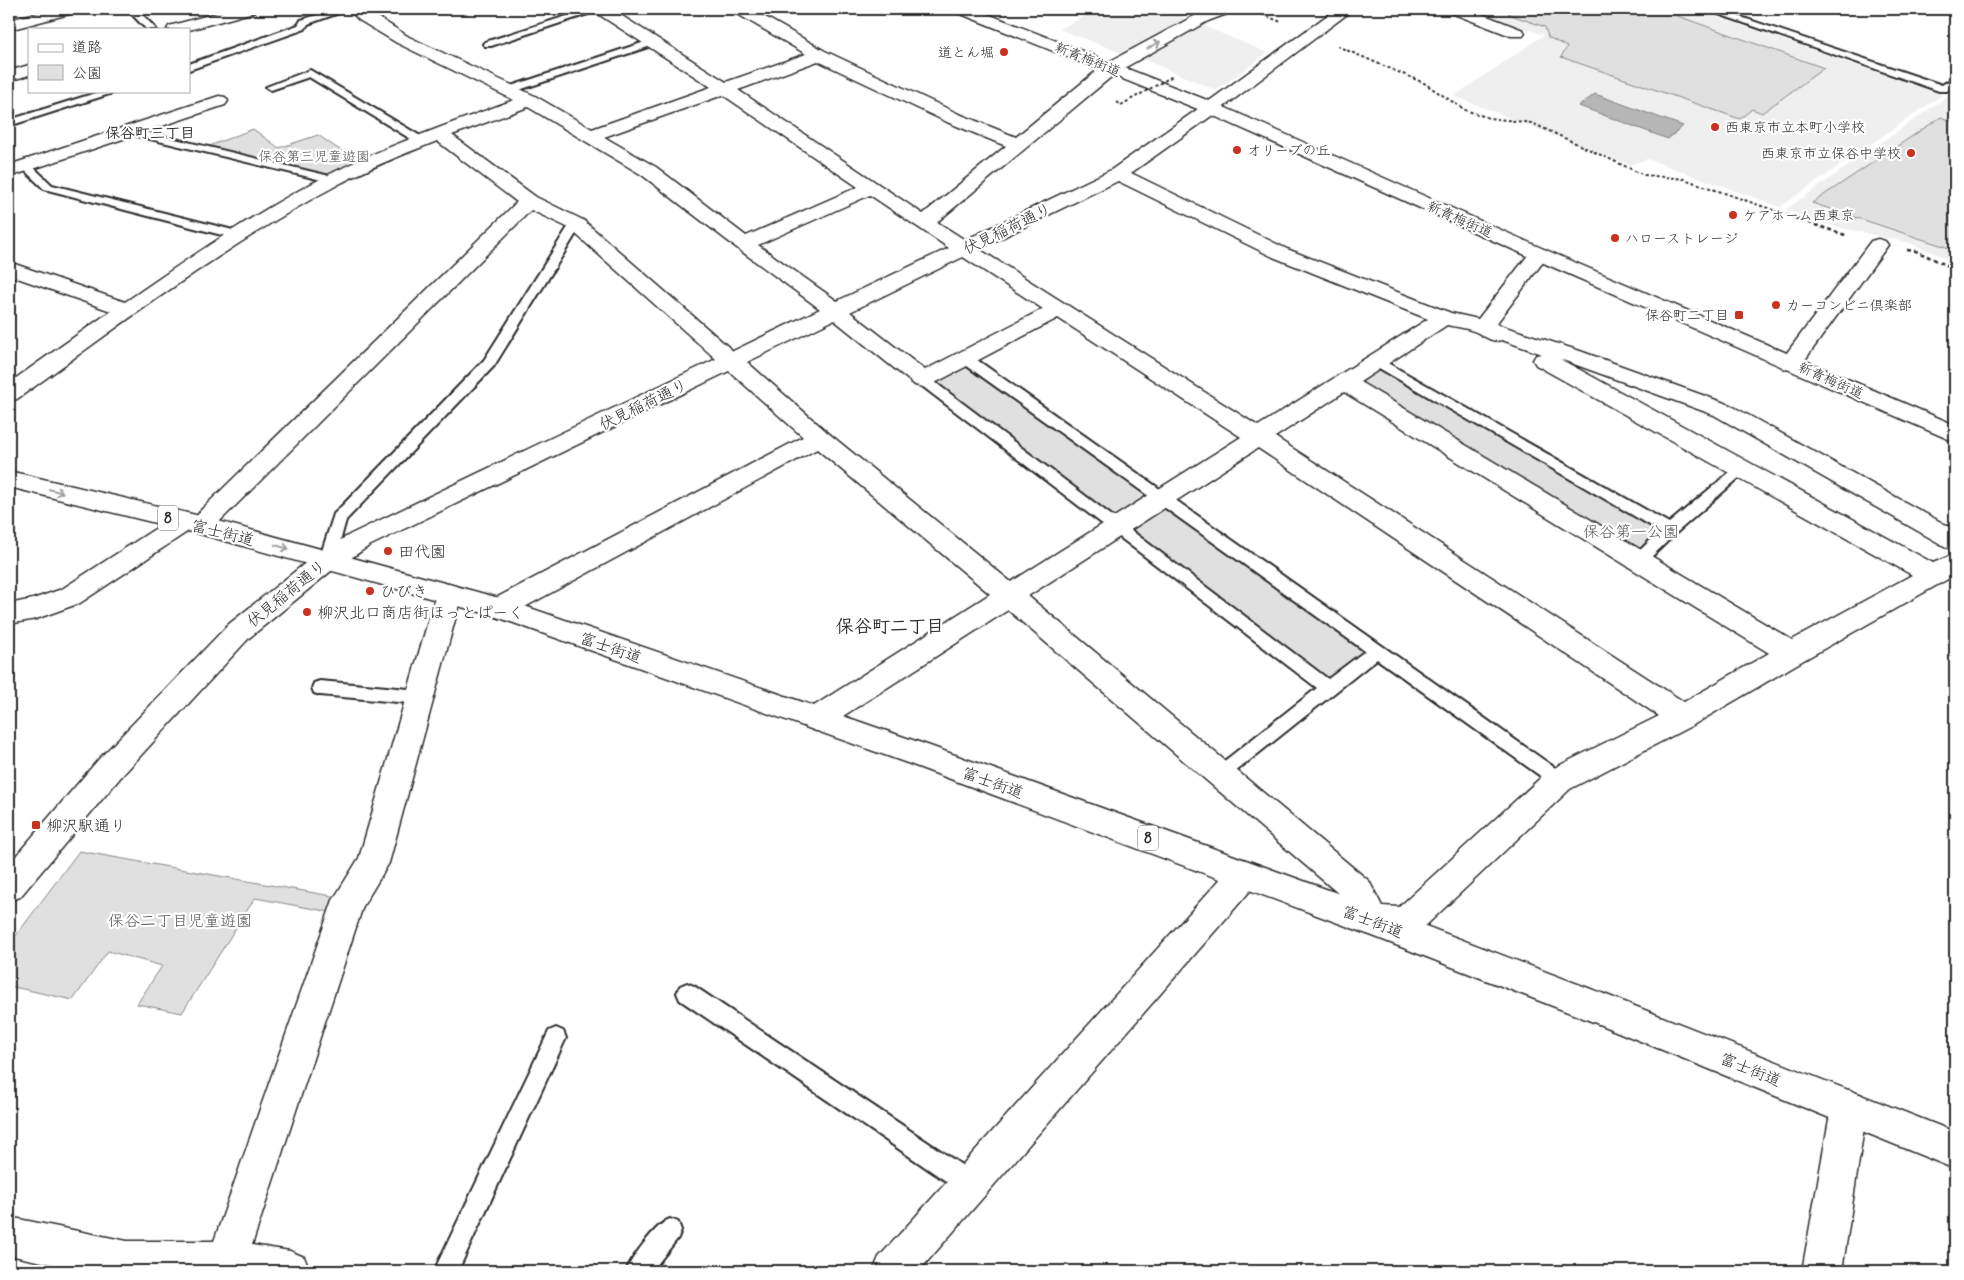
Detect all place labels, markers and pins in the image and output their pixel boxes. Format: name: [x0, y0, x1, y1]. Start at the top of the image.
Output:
place label: 道とん堀: [938, 44, 994, 62]
marker: 道とん堀: [998, 46, 1010, 58]
place label: 西東京市立本町小学校: [1725, 119, 1865, 137]
marker: 西東京市立本町小学校: [1709, 121, 1721, 133]
place label: オリーブの丘: [1247, 142, 1330, 160]
marker: オリーブの丘: [1231, 144, 1243, 156]
place label: 西東京市立保谷中学校: [1761, 145, 1901, 163]
marker: 西東京市立保谷中学校: [1905, 147, 1917, 159]
place label: ケアホーム西東京: [1743, 207, 1854, 225]
marker: ケアホーム西東京: [1727, 209, 1739, 221]
place label: ハローストレージ: [1625, 230, 1738, 248]
marker: ハローストレージ: [1609, 232, 1621, 244]
place label: カーコンビニ倶楽部: [1786, 297, 1912, 315]
marker: カーコンビニ倶楽部: [1770, 299, 1782, 311]
place label: 保谷町二丁目: [1645, 307, 1729, 325]
marker: 保谷町二丁目: [1733, 309, 1745, 321]
place label: 田代園: [398, 542, 446, 563]
marker: 田代園: [382, 545, 394, 557]
place label: ひびき: [380, 582, 428, 603]
marker: ひびき: [364, 585, 376, 597]
place label: 柳沢北口商店街ほっとぱーく: [317, 603, 524, 624]
marker: 柳沢北口商店街ほっとぱーく: [301, 606, 313, 618]
place label: 柳沢駅通り: [46, 816, 126, 837]
marker: 柳沢駅通り: [30, 819, 42, 831]

